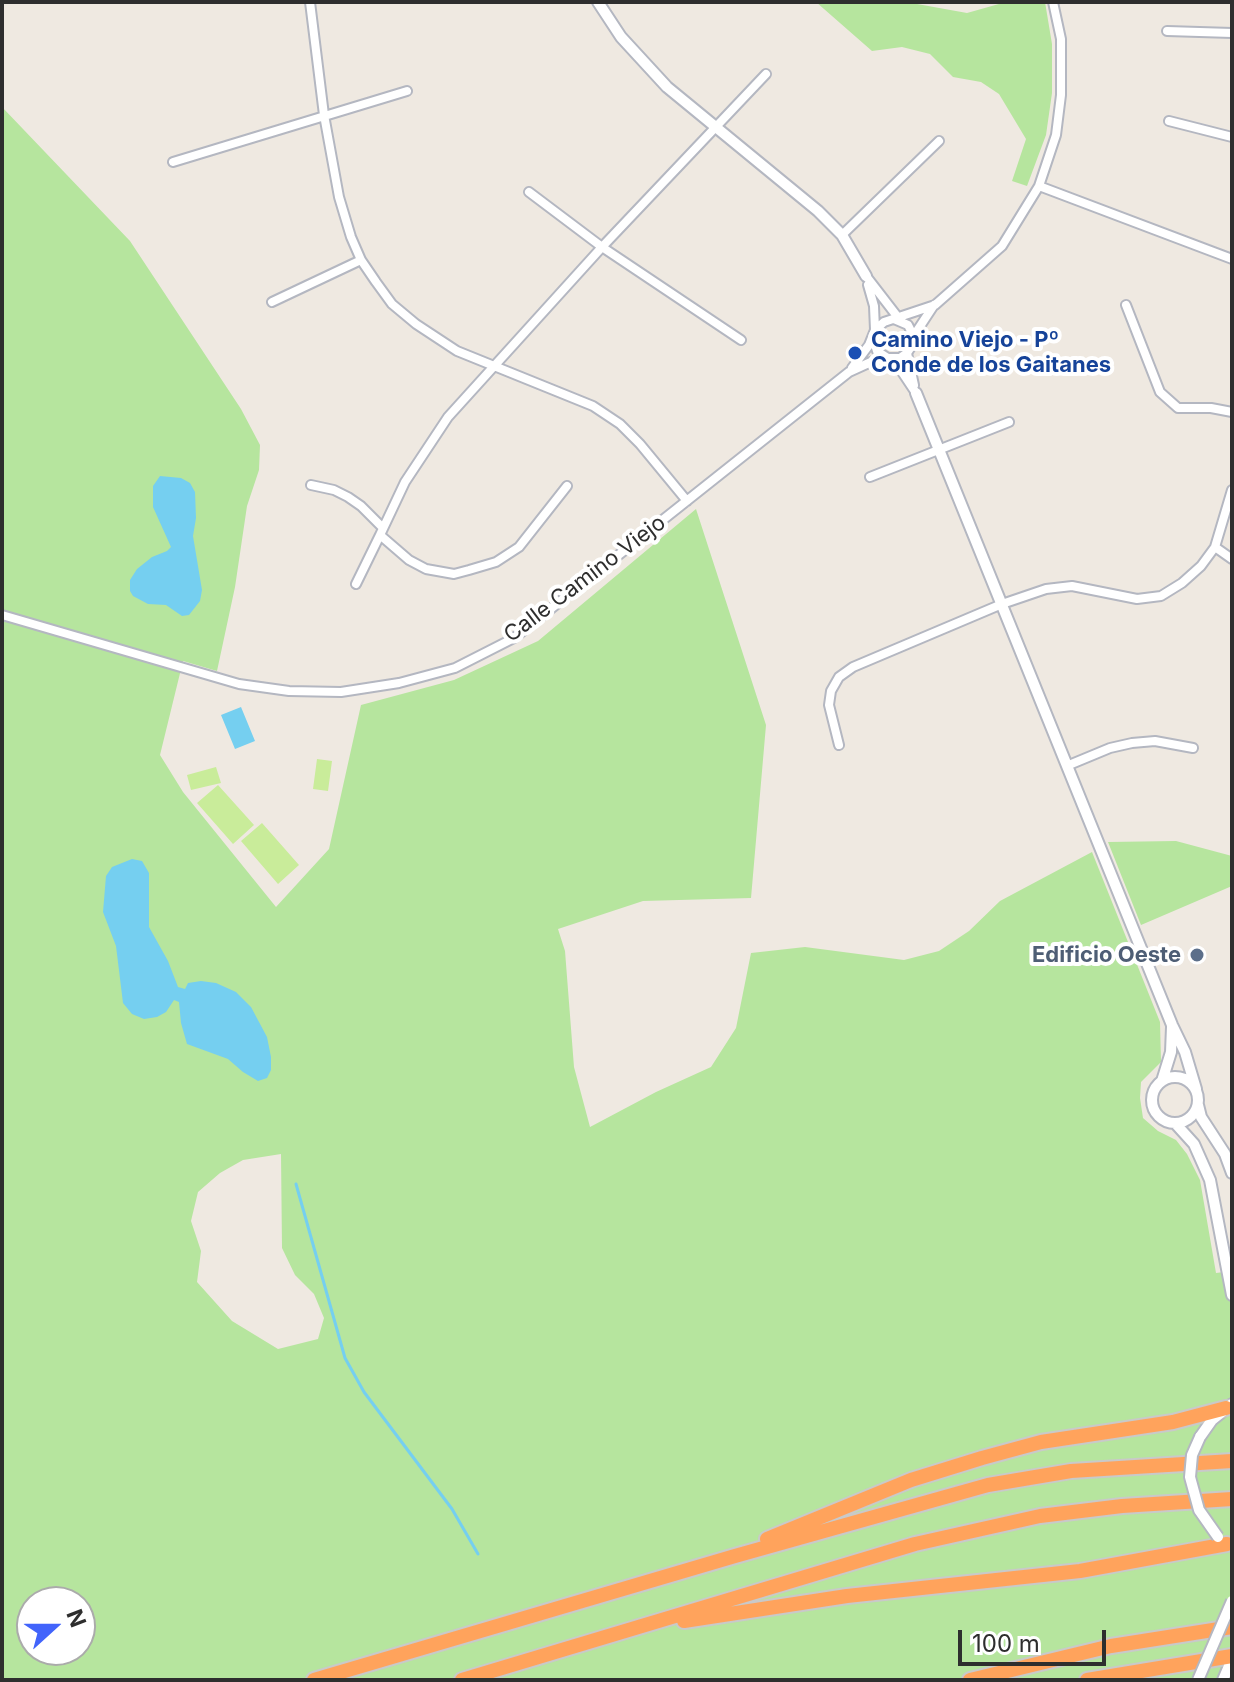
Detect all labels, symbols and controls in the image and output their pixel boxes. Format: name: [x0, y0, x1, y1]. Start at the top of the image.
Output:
place label: Camino Viejo - Pº Conde de los Gaitanes: [871, 327, 1111, 378]
marker: Camino Viejo - Pº Conde de los Gaitanes: [846, 344, 864, 362]
street label: Calle Camino Viejo: [499, 510, 671, 648]
place label: Edificio Oeste: [1032, 942, 1181, 968]
marker: Edificio Oeste: [1188, 946, 1206, 964]
north arrow: [16, 1586, 96, 1666]
text: N: [61, 1606, 92, 1631]
scale bar: [962, 1614, 1110, 1664]
text: 100 m: [972, 1629, 1040, 1658]

